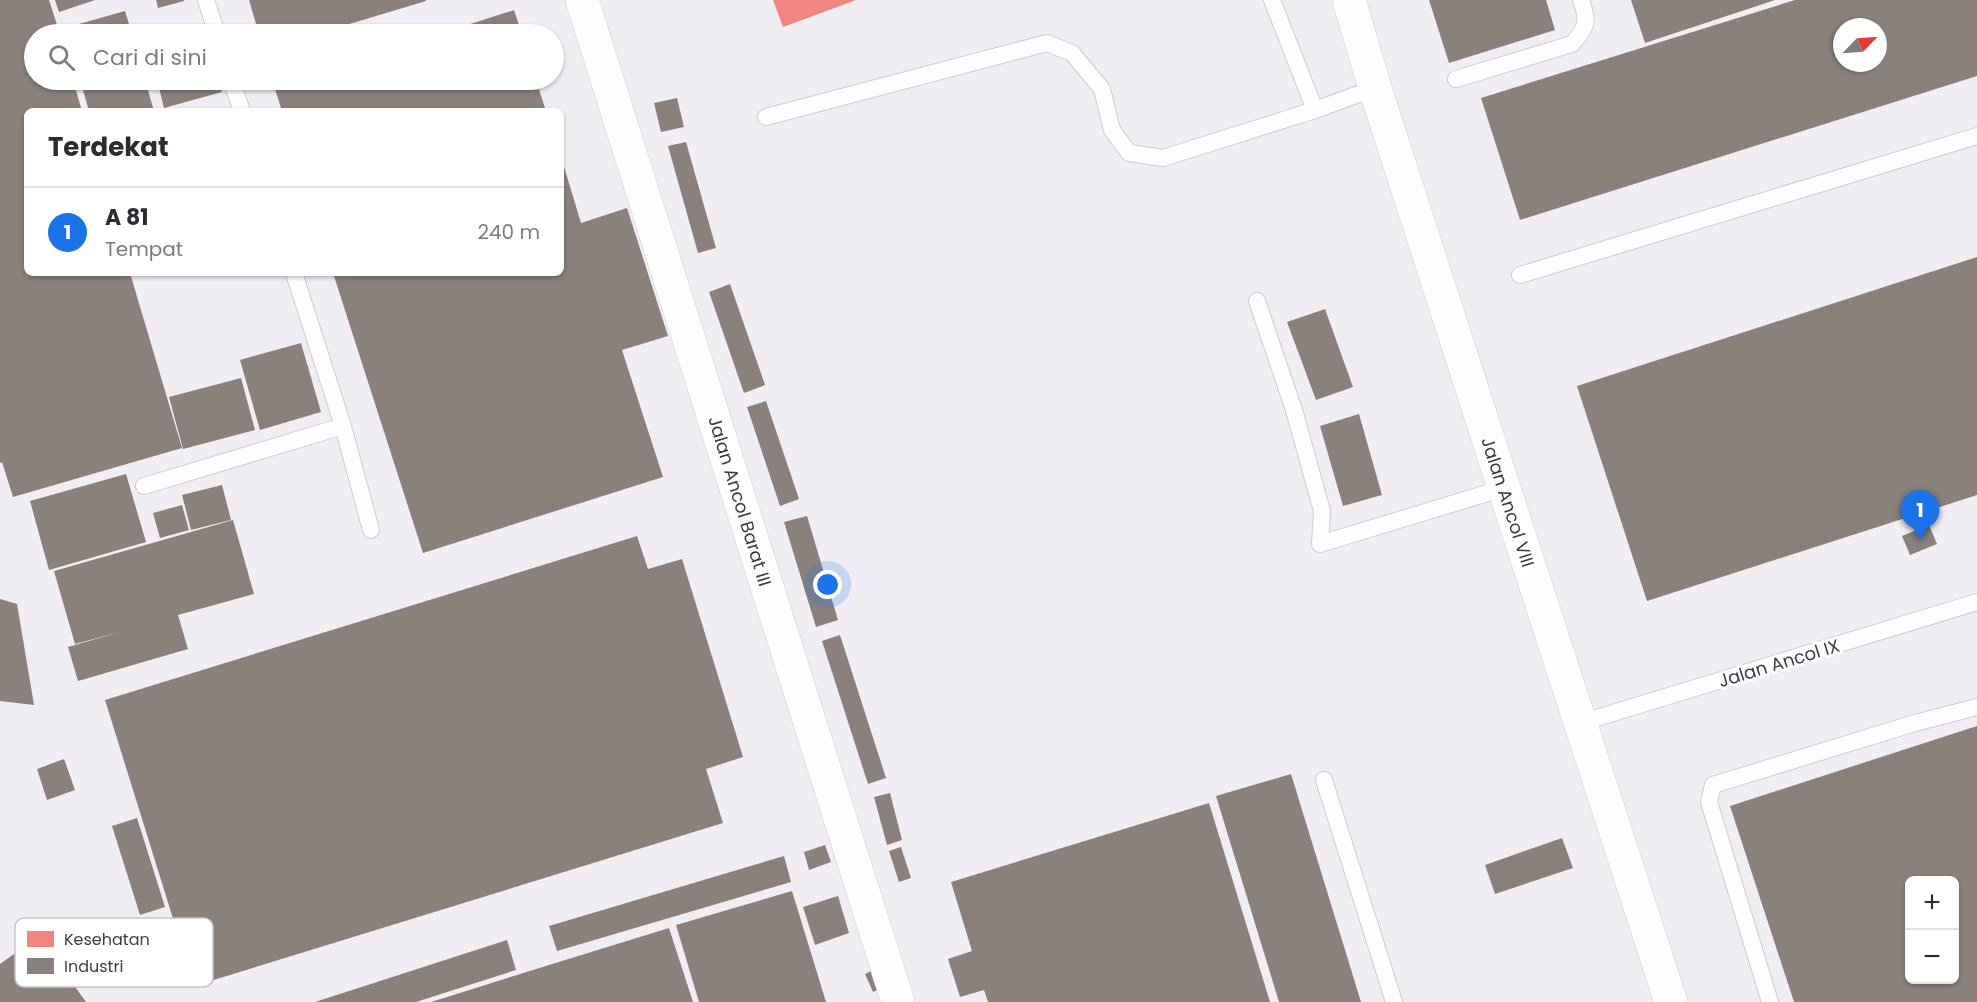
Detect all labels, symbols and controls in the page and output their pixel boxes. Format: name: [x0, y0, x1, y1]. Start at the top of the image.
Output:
north arrow: [1833, 18, 1887, 72]
search box: [24, 24, 564, 90]
icon: search: [45, 41, 78, 74]
text: Cari di sini: [93, 42, 207, 73]
text: Terdekat: [48, 129, 168, 165]
text: A 81: [105, 202, 148, 233]
text: 1: [64, 218, 71, 246]
text: 240 m: [477, 218, 540, 246]
text: Tempat: [105, 235, 183, 263]
street label: Jalan Ancol Barat III: [702, 413, 778, 589]
street label: Jalan Ancol VIII: [1475, 434, 1541, 570]
pin: 1: [1900, 490, 1940, 540]
your location: [813, 570, 842, 599]
street label: Jalan Ancol IX: [1715, 633, 1843, 693]
map controls: [1905, 876, 1959, 984]
button: +: [1905, 876, 1959, 930]
legend: [15, 918, 213, 987]
text: Kesehatan: [64, 928, 150, 951]
button: −: [1905, 930, 1959, 984]
text: Industri: [64, 955, 123, 978]

